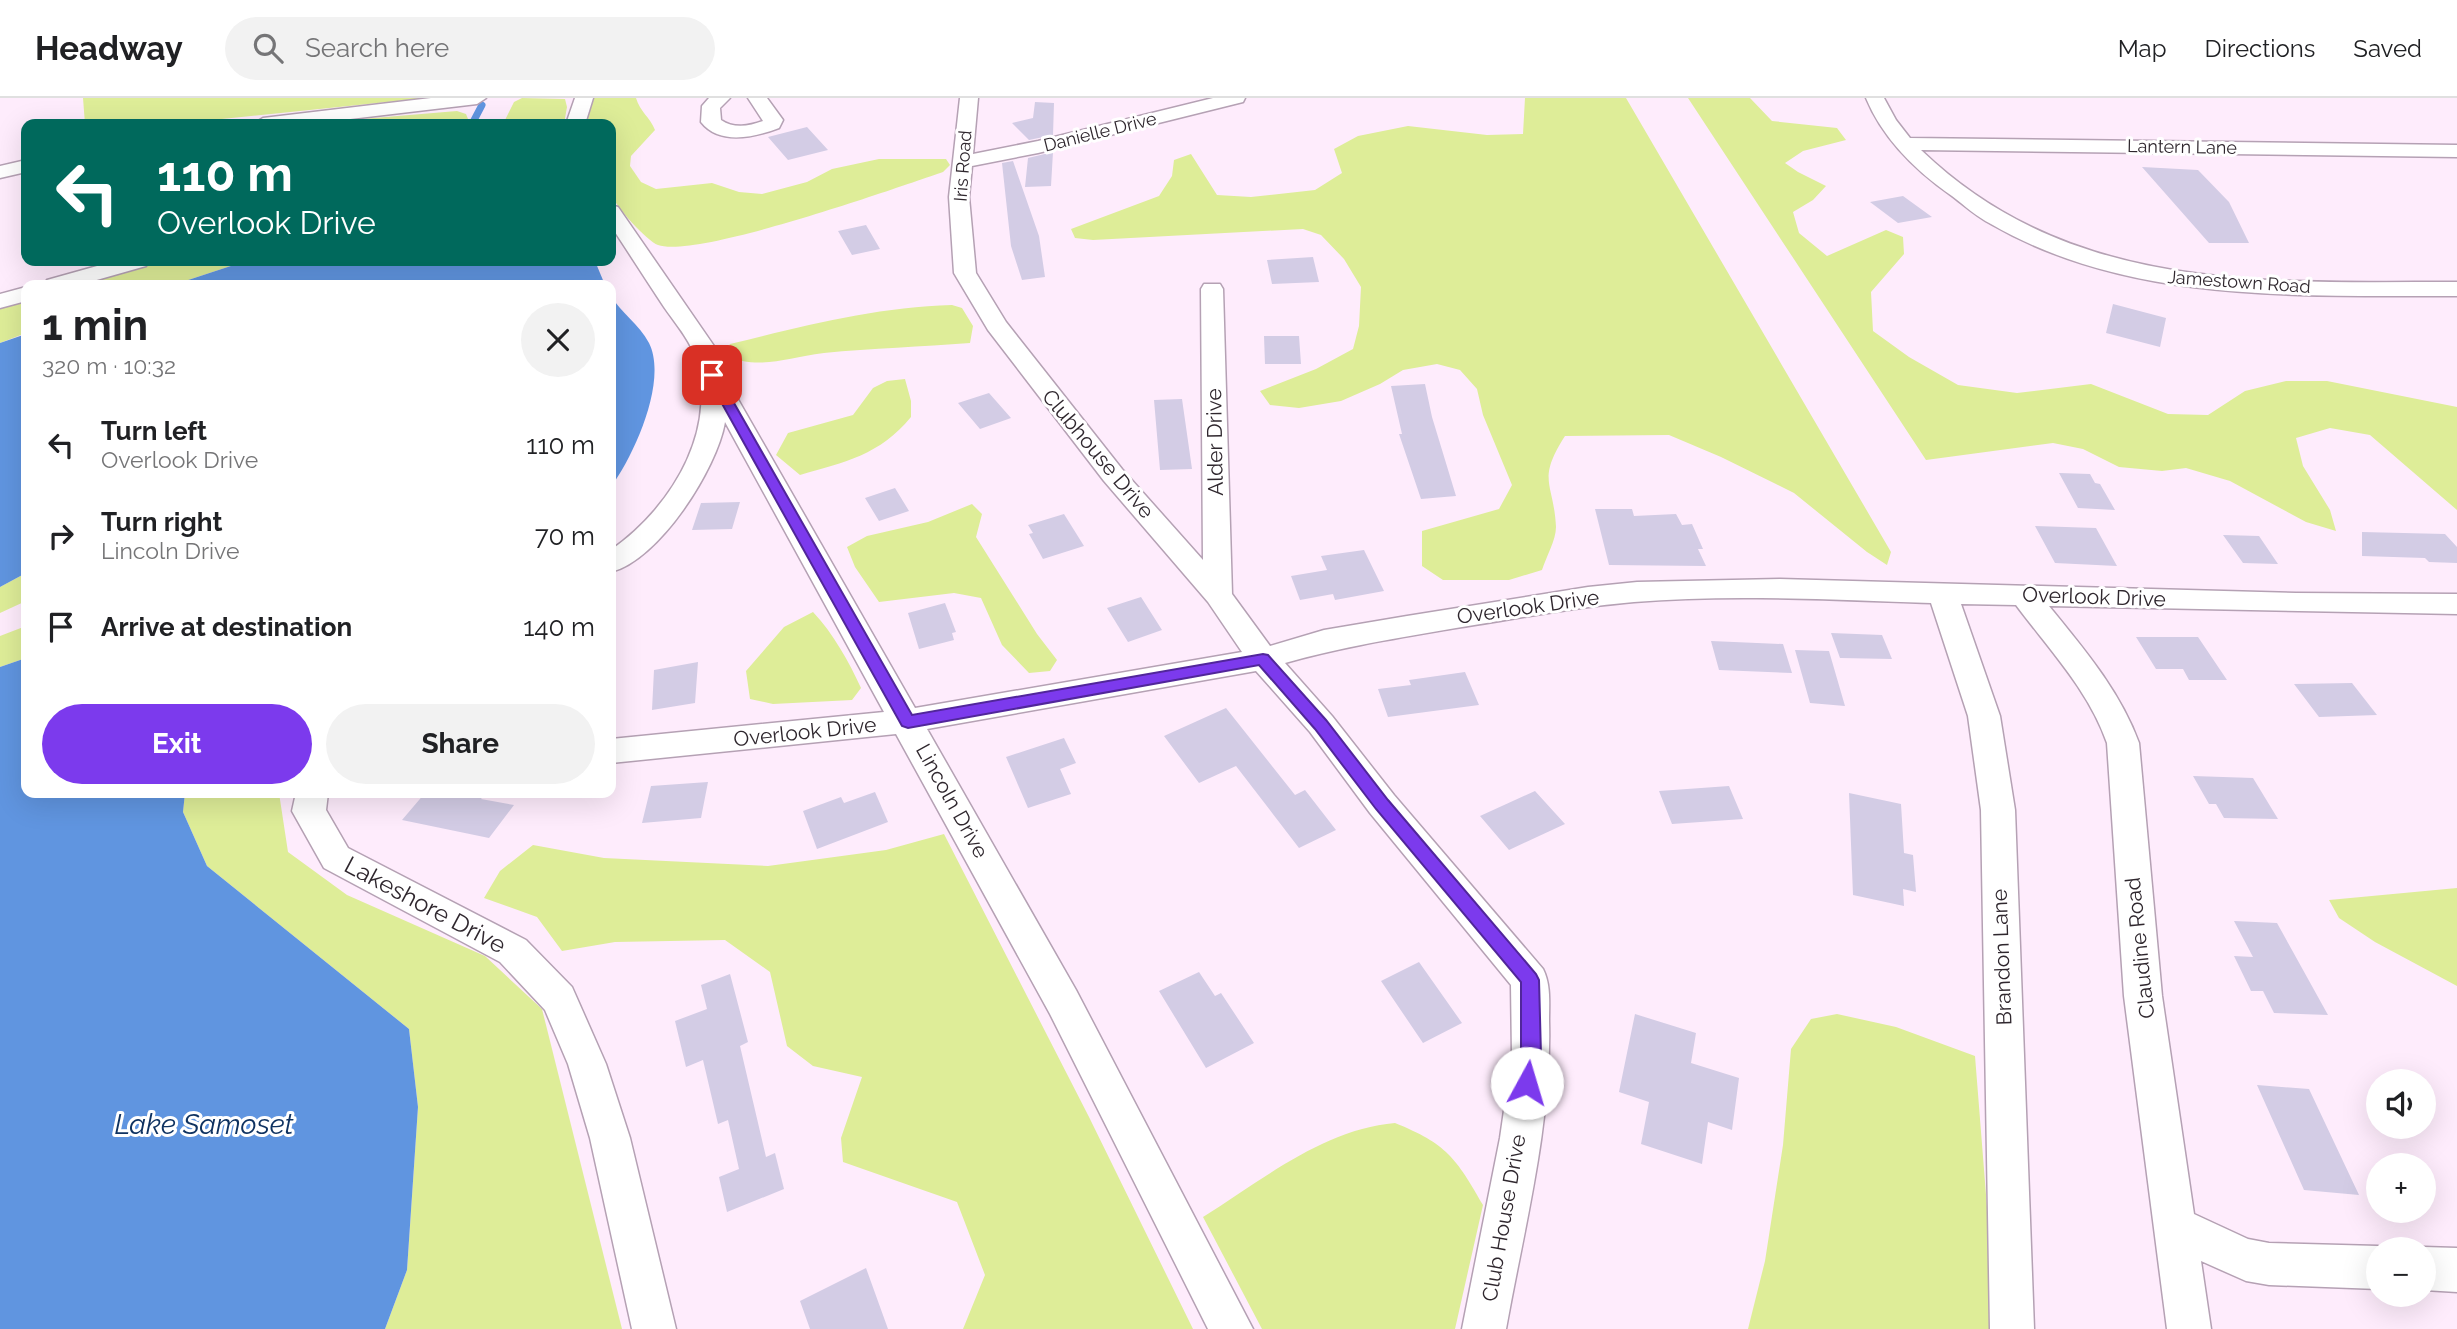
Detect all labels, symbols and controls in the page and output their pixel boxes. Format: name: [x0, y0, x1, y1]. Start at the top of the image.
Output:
search box: [225, 17, 715, 80]
text: Headway: [35, 29, 183, 68]
icon: search: [249, 29, 287, 67]
text: Search here: [305, 33, 449, 63]
text: Map: [2118, 34, 2167, 63]
text: Directions: [2205, 34, 2315, 63]
text: Saved: [2353, 34, 2422, 63]
street label: Danielle Drive: [1041, 107, 1159, 156]
street label: Iris Road: [950, 130, 975, 202]
street label: Lantern Lane: [2127, 135, 2238, 158]
text: 110 m: [157, 145, 293, 202]
icon: left: [42, 147, 133, 238]
text: Overlook Drive: [157, 204, 376, 241]
street label: Jamestown Road: [2167, 266, 2311, 297]
text: 1 min: [42, 301, 148, 350]
button: close: [521, 303, 595, 377]
pin: [682, 345, 742, 405]
text: 320 m · 10:32: [42, 352, 176, 379]
icon: arrive: [693, 356, 731, 394]
street label: Clubhouse Drive: [1037, 384, 1160, 523]
street label: Alder Drive: [1201, 388, 1228, 496]
text: Turn left: [101, 416, 207, 446]
icon: left: [42, 426, 80, 464]
text: 110 m: [526, 430, 595, 460]
text: Overlook Drive: [101, 446, 258, 473]
text: Turn right: [101, 507, 222, 537]
icon: right: [42, 517, 80, 555]
text: 70 m: [535, 521, 595, 551]
text: Lincoln Drive: [101, 537, 239, 564]
street label: Overlook Drive: [2022, 582, 2166, 611]
street label: Overlook Drive: [1455, 584, 1601, 629]
icon: arrive: [42, 608, 80, 646]
text: Arrive at destination: [101, 612, 352, 642]
text: 140 m: [523, 612, 595, 642]
button: Exit: [42, 704, 312, 784]
button: Share: [326, 704, 595, 784]
street label: Overlook Drive: [732, 712, 878, 751]
street label: Lincoln Drive: [911, 739, 994, 862]
street label: Lakeshore Drive: [340, 850, 511, 959]
street label: Claudine Road: [2120, 876, 2159, 1020]
street label: Brandon Lane: [1987, 888, 2016, 1026]
position arrow: [1490, 1046, 1564, 1120]
map controls: [2366, 1069, 2436, 1307]
button: sound: [2366, 1069, 2436, 1139]
water label: Lake Samoset: [114, 1108, 295, 1141]
street label: Club House Drive: [1477, 1132, 1531, 1303]
button: +: [2366, 1153, 2436, 1223]
button: −: [2366, 1237, 2436, 1307]

